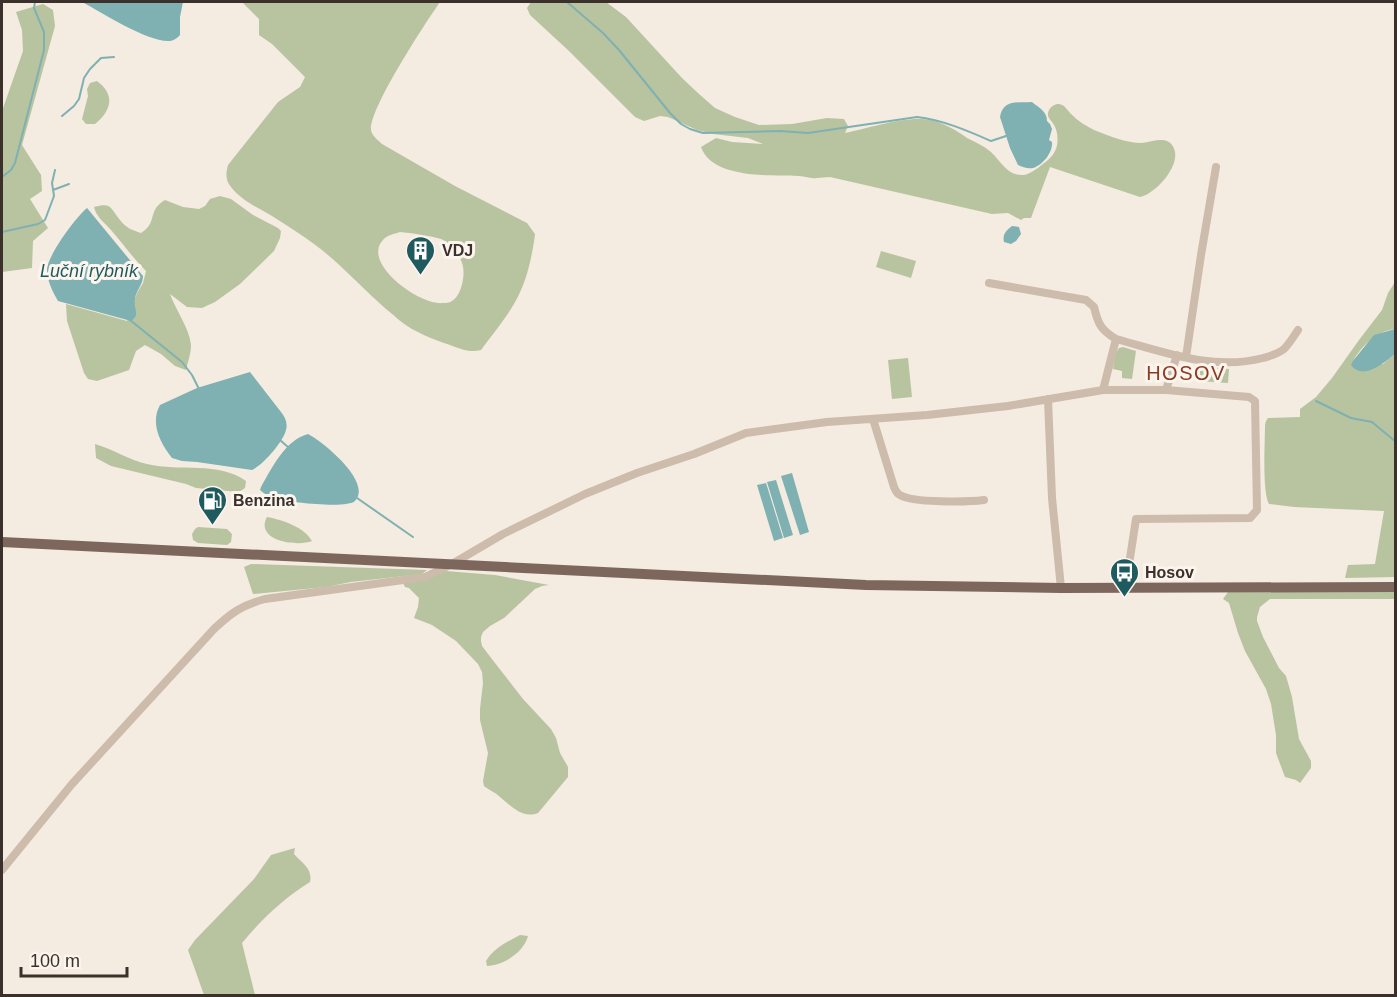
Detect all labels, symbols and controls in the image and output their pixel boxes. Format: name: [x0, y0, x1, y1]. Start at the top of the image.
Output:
building icon: VDJ: [405, 234, 437, 276]
place label: VDJ: [442, 242, 473, 259]
water label: Luční rybník: [40, 261, 139, 281]
district label: HOSOV: [1146, 362, 1226, 384]
fuel station icon: Benzina: [196, 484, 228, 526]
place label: Benzina: [233, 492, 294, 509]
bus stop icon: Hosov: [1108, 556, 1140, 598]
place label: Hosov: [1145, 564, 1194, 581]
scale bar: [21, 940, 128, 978]
text: 100 m: [30, 951, 80, 971]

